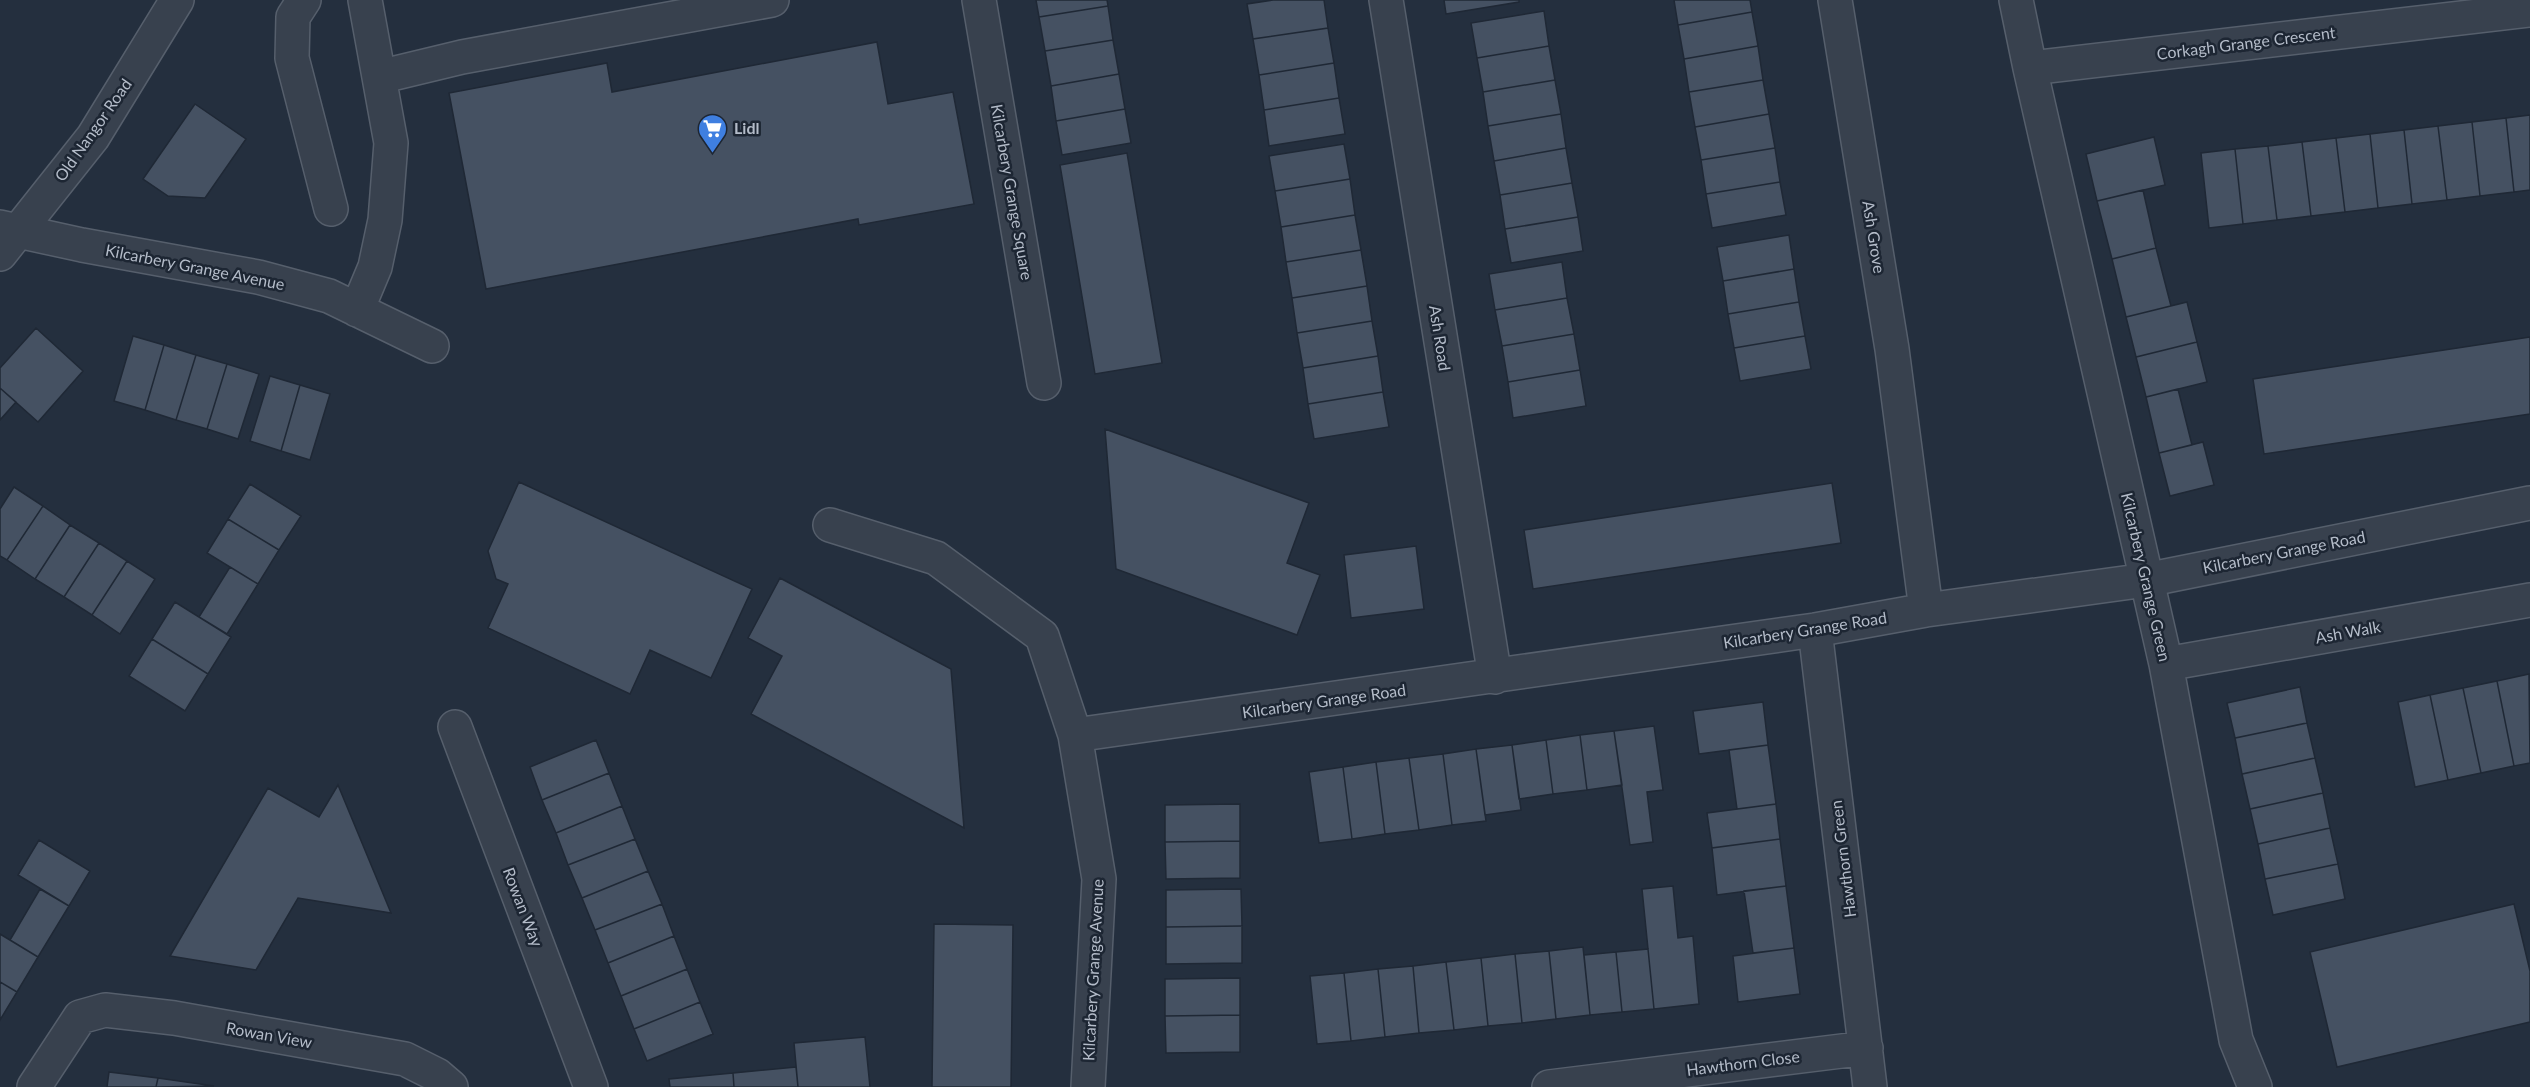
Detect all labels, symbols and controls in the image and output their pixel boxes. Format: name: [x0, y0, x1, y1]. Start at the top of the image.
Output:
street label: Corkagh Grange Crescent: [2156, 22, 2337, 63]
street label: Old Nangor Road: [50, 75, 135, 185]
street label: Kilcarbery Grange Square: [988, 103, 1037, 281]
supermarket icon: Lidl: [697, 112, 729, 154]
place label: Lidl: [734, 118, 759, 137]
street label: Ash Grove: [1859, 199, 1890, 275]
street label: Kilcarbery Grange Avenue: [104, 240, 286, 293]
street label: Ash Road: [1426, 304, 1455, 372]
street label: Kilcarbery Grange Green: [2118, 491, 2175, 663]
street label: Kilcarbery Grange Road: [2201, 526, 2367, 577]
street label: Kilcarbery Grange Road: [1722, 607, 1888, 652]
street label: Ash Walk: [2314, 616, 2383, 647]
street label: Kilcarbery Grange Road: [1241, 680, 1407, 721]
street label: Hawthorn Green: [1826, 799, 1859, 919]
street label: Rowan Way: [500, 865, 548, 950]
street label: Kilcarbery Grange Avenue: [1078, 879, 1107, 1061]
street label: Rowan View: [225, 1018, 314, 1051]
street label: Hawthorn Close: [1685, 1046, 1801, 1079]

